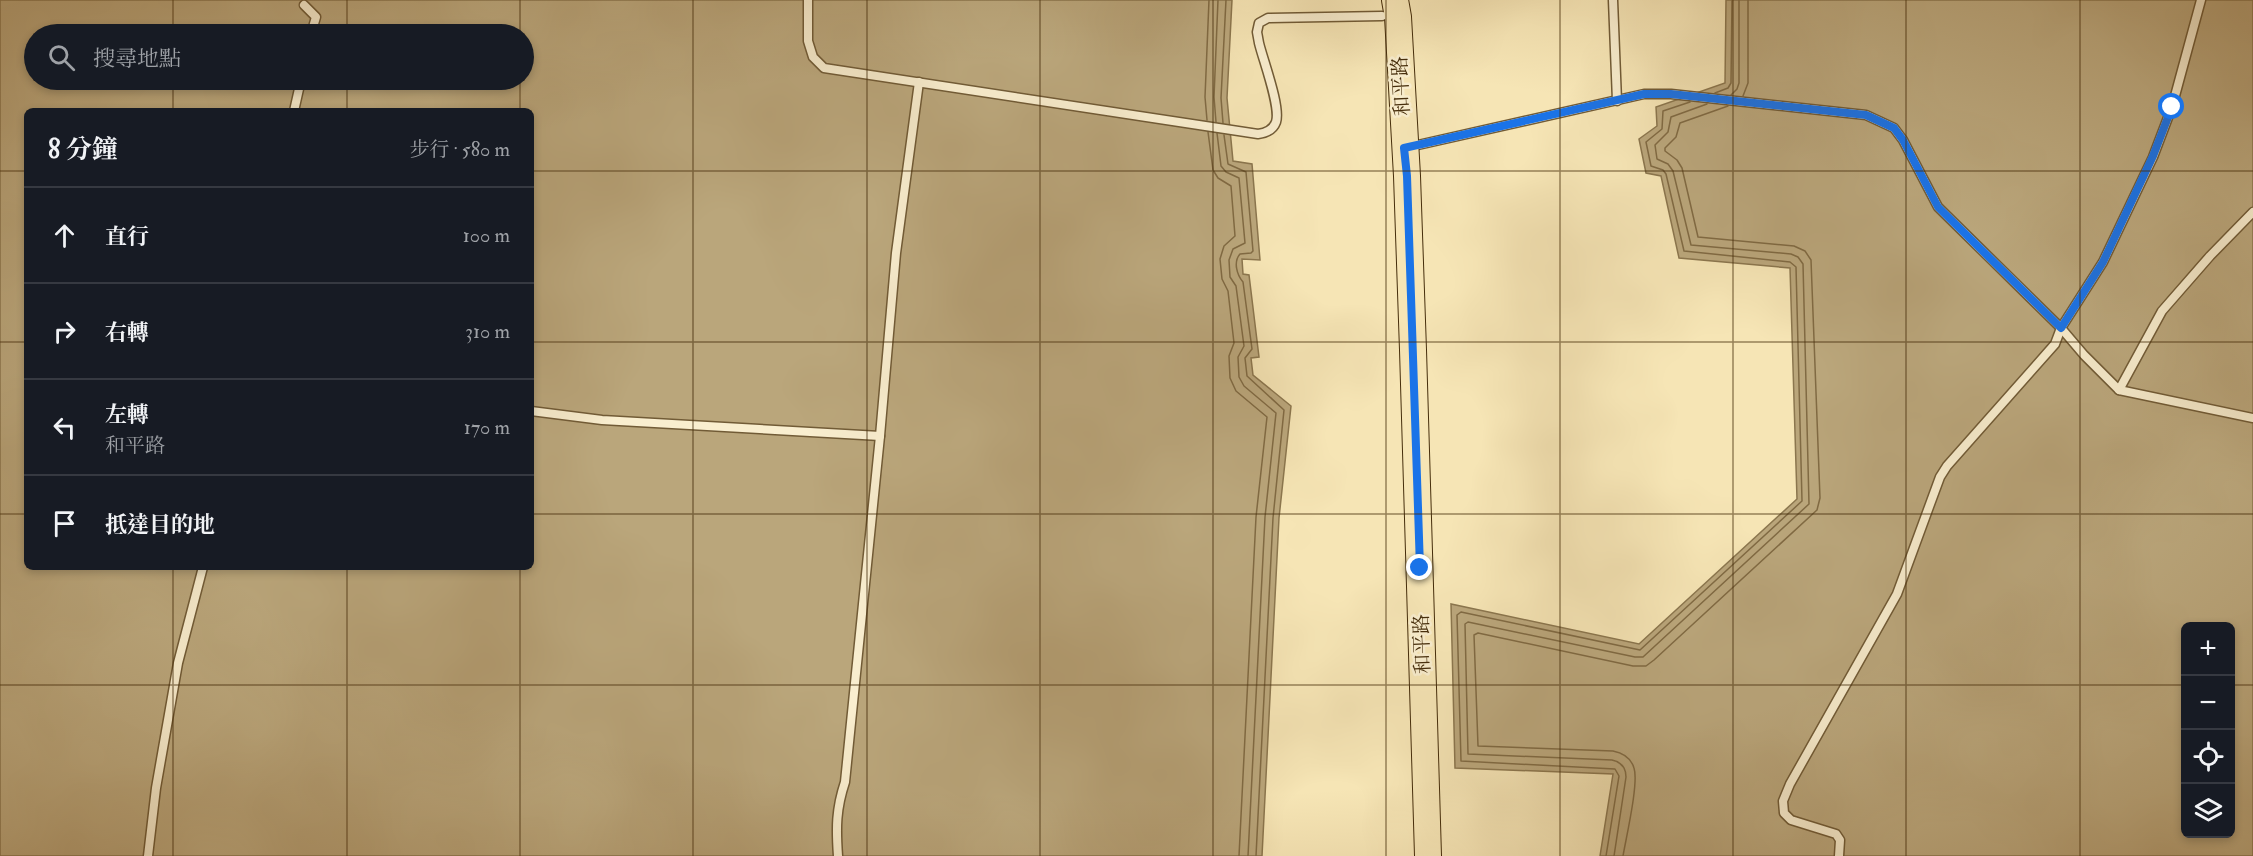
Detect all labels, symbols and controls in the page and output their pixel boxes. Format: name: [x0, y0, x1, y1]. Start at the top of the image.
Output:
search box: [24, 24, 534, 90]
icon: search: [45, 41, 78, 74]
text: 搜尋地點: [93, 45, 181, 73]
street label: 和平路: [1387, 55, 1415, 117]
route start: [2158, 93, 2184, 119]
text: 8 分鐘: [48, 134, 118, 166]
text: 步行 · 580 m: [410, 137, 510, 162]
icon: ahead: [48, 219, 81, 252]
text: 直行: [105, 223, 149, 251]
text: 100 m: [463, 223, 510, 248]
icon: right: [48, 315, 81, 348]
text: 右轉: [105, 319, 149, 347]
text: 310 m: [465, 319, 510, 344]
text: 左轉: [105, 401, 149, 429]
icon: left: [48, 411, 81, 444]
text: 170 m: [464, 415, 510, 440]
text: 和平路: [105, 433, 165, 458]
icon: arrive: [48, 507, 81, 540]
text: 抵達目的地: [105, 511, 215, 539]
route end: [1406, 554, 1432, 580]
street label: 和平路: [1408, 614, 1436, 674]
map controls: [2181, 622, 2235, 838]
button: +: [2181, 622, 2235, 676]
button: −: [2181, 676, 2235, 730]
button: locate: [2181, 730, 2235, 784]
button: layers: [2181, 784, 2235, 838]

